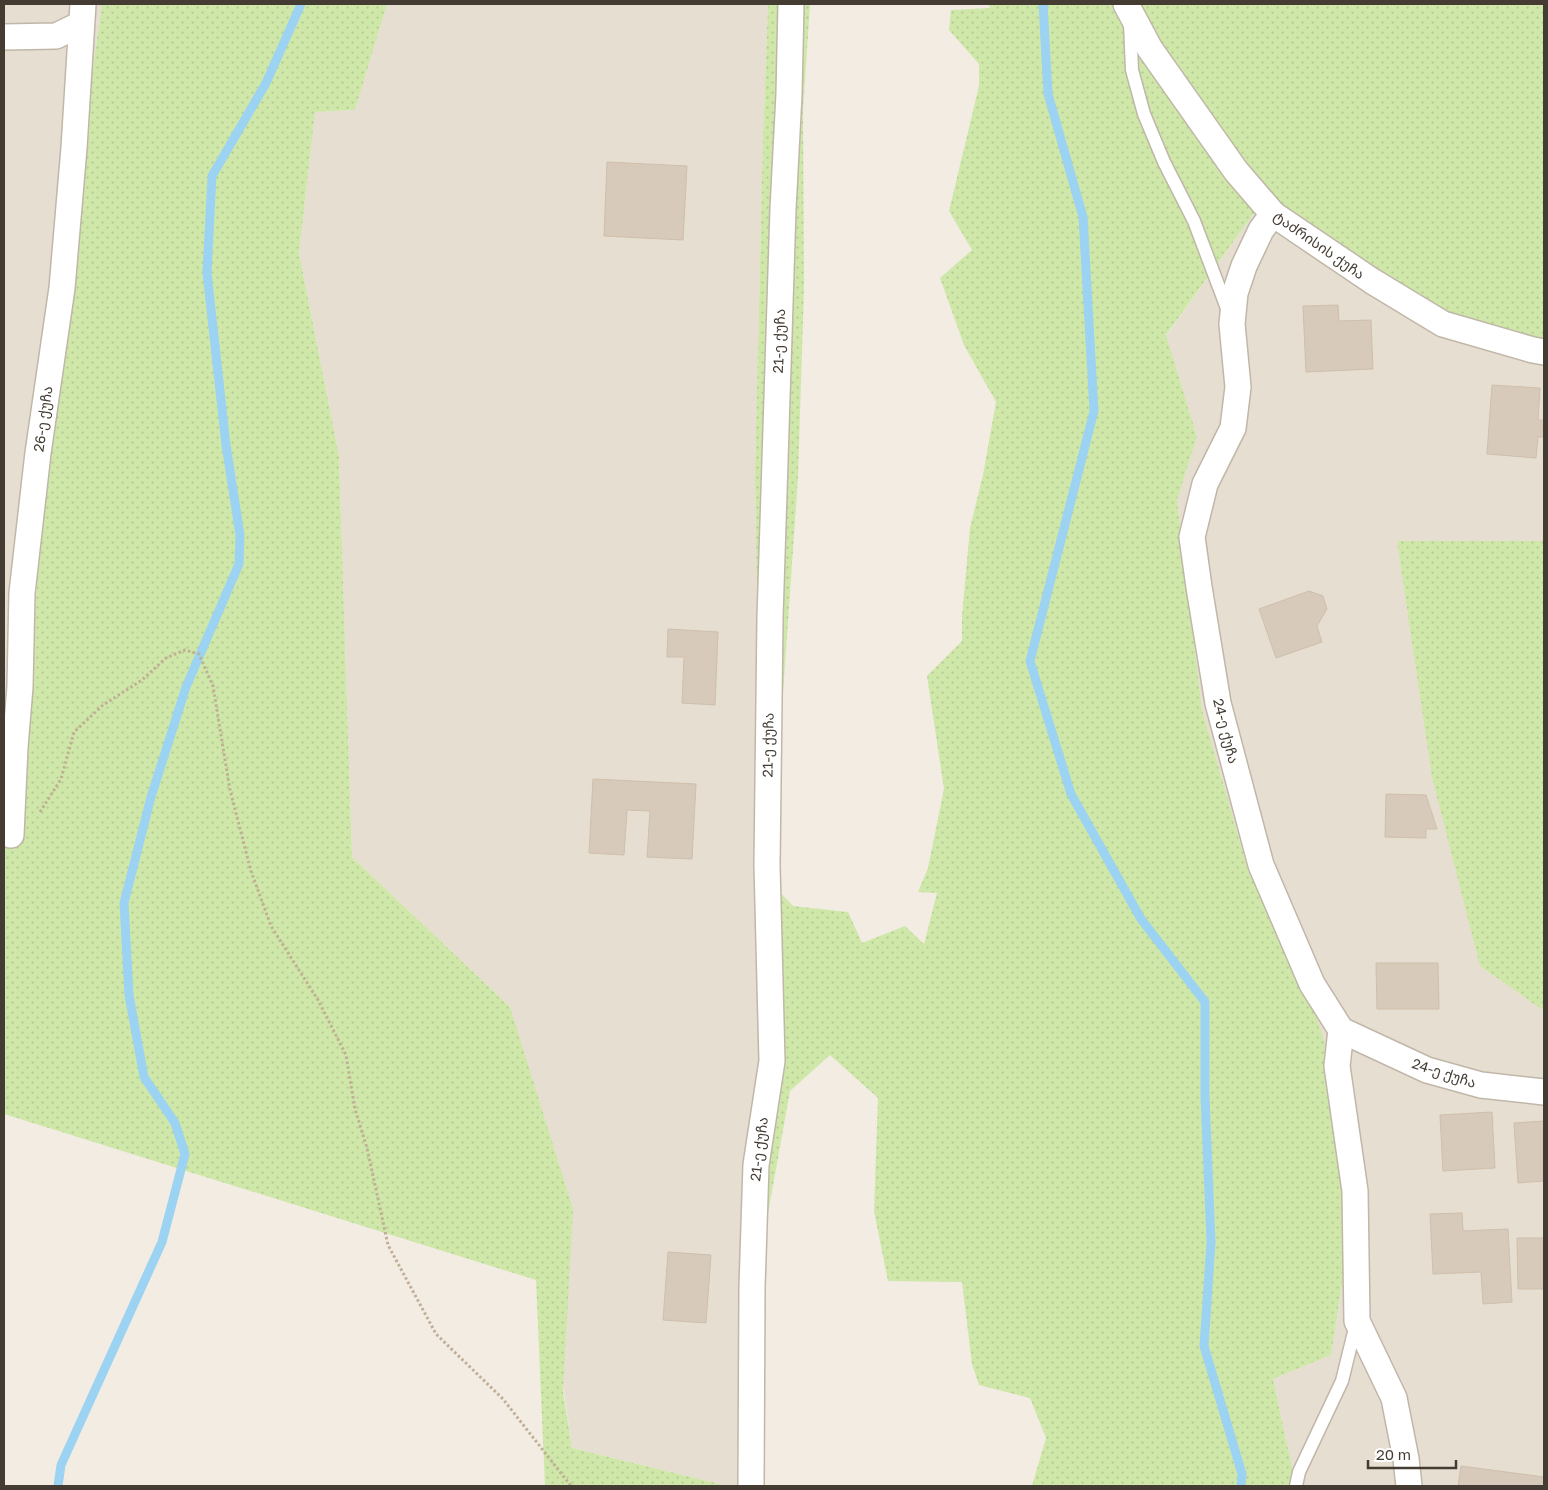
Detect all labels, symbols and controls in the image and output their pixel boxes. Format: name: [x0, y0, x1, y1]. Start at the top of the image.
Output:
street label: ტაძრისის ქუჩა: [1270, 207, 1368, 283]
street label: 21-ე ქუჩა: [769, 308, 789, 374]
street label: 26-ე ქუჩა: [29, 385, 57, 453]
street label: 24-ე ქუჩა: [1209, 697, 1243, 765]
street label: 21-ე ქუჩა: [758, 713, 778, 777]
street label: 24-ე ქუჩა: [1410, 1054, 1478, 1092]
street label: 21-ე ქუჩა: [746, 1116, 772, 1182]
scale bar: [1368, 1438, 1456, 1470]
text: 20 m: [1376, 1445, 1411, 1463]

